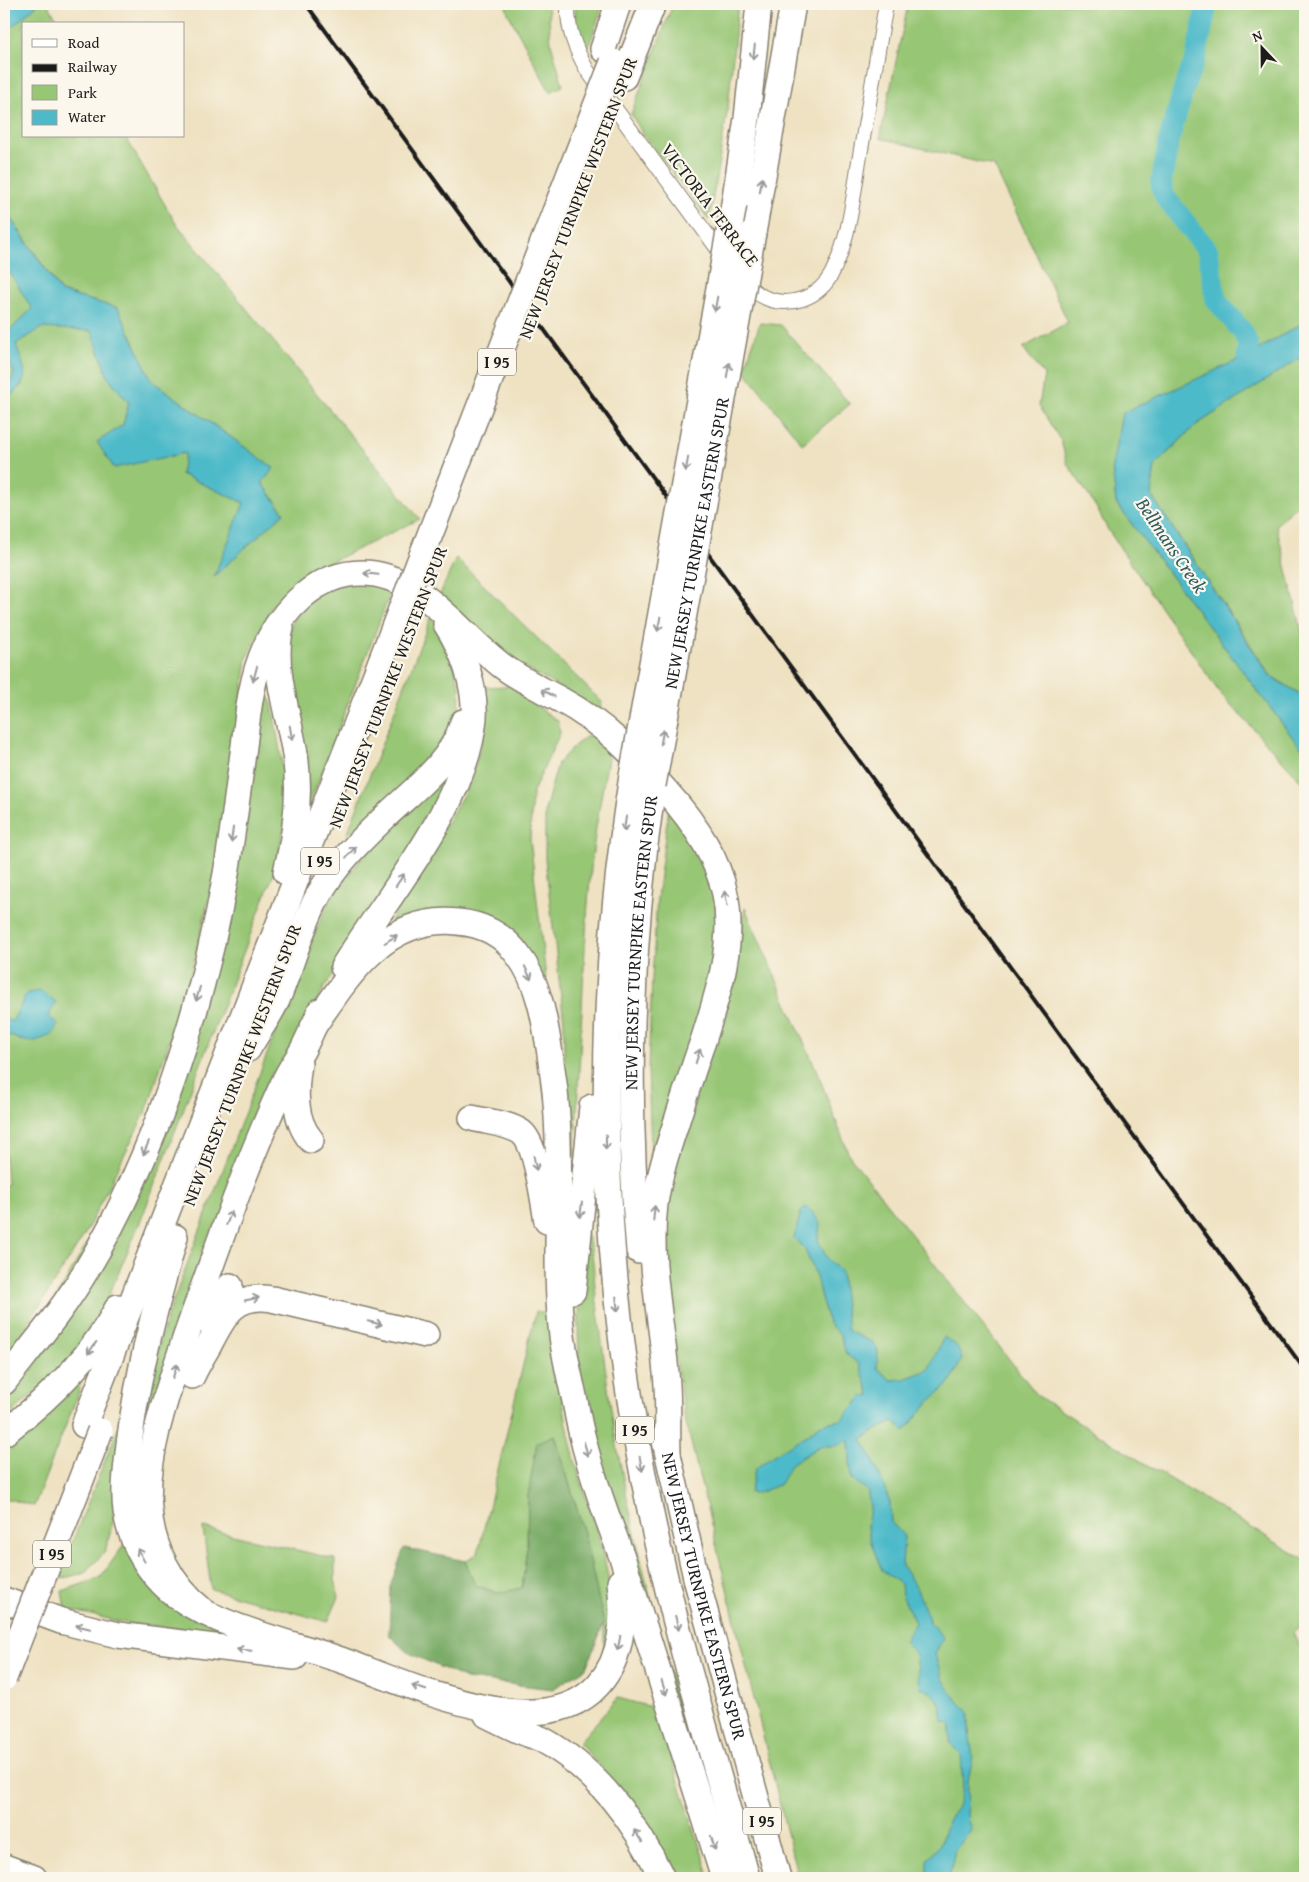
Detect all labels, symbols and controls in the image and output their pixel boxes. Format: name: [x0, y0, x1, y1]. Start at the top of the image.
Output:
legend: [22, 22, 185, 138]
north arrow: [1236, 22, 1286, 72]
text: N: [1249, 25, 1266, 47]
text: Road: [68, 32, 99, 53]
one-way arrow: [749, 44, 759, 60]
street label: NEW JERSEY TURNPIKE WESTERN SPUR: [511, 52, 644, 343]
text: Railway: [68, 56, 118, 77]
text: Park: [68, 82, 97, 103]
text: Water: [68, 106, 106, 127]
street label: VICTORIA TERRACE: [655, 137, 766, 272]
one-way arrow: [757, 177, 767, 193]
one-way arrow: [710, 295, 720, 311]
road number: I 95: [478, 348, 516, 376]
one-way arrow: [723, 363, 733, 379]
street label: NEW JERSEY TURNPIKE EASTERN SPUR: [657, 394, 736, 691]
one-way arrow: [682, 455, 692, 471]
water label: Bellmans Creek: [1129, 491, 1214, 599]
street label: NEW JERSEY TURNPIKE WESTERN SPUR: [321, 541, 454, 832]
one-way arrow: [363, 569, 379, 579]
one-way arrow: [653, 615, 663, 631]
one-way arrow: [250, 666, 260, 682]
one-way arrow: [541, 688, 556, 697]
one-way arrow: [287, 724, 296, 740]
one-way arrow: [657, 729, 667, 745]
street label: NEW JERSEY TURNPIKE EASTERN SPUR: [617, 793, 664, 1090]
one-way arrow: [619, 816, 629, 832]
one-way arrow: [227, 827, 237, 843]
one-way arrow: [346, 846, 357, 859]
road number: I 95: [301, 848, 339, 874]
one-way arrow: [395, 873, 405, 887]
one-way arrow: [720, 891, 730, 907]
street label: NEW JERSEY TURNPIKE WESTERN SPUR: [175, 919, 308, 1210]
one-way arrow: [383, 933, 397, 943]
one-way arrow: [524, 965, 534, 980]
one-way arrow: [193, 986, 203, 1002]
one-way arrow: [693, 1049, 703, 1065]
one-way arrow: [601, 1133, 611, 1149]
one-way arrow: [141, 1140, 150, 1155]
one-way arrow: [531, 1154, 541, 1170]
one-way arrow: [576, 1201, 586, 1217]
one-way arrow: [649, 1205, 659, 1221]
one-way arrow: [225, 1210, 234, 1226]
one-way arrow: [243, 1294, 259, 1304]
one-way arrow: [612, 1295, 622, 1311]
one-way arrow: [366, 1319, 382, 1328]
one-way arrow: [87, 1340, 97, 1354]
one-way arrow: [170, 1363, 180, 1379]
road number: I 95: [616, 1416, 654, 1444]
one-way arrow: [581, 1441, 591, 1457]
street label: NEW JERSEY TURNPIKE EASTERN SPUR: [655, 1450, 754, 1744]
one-way arrow: [636, 1456, 646, 1472]
road number: I 95: [33, 1540, 71, 1568]
one-way arrow: [136, 1548, 145, 1563]
one-way arrow: [673, 1614, 682, 1630]
one-way arrow: [76, 1622, 92, 1631]
one-way arrow: [613, 1635, 623, 1651]
one-way arrow: [236, 1645, 252, 1655]
one-way arrow: [660, 1680, 669, 1695]
one-way arrow: [411, 1683, 427, 1692]
road number: I 95: [743, 1808, 781, 1834]
one-way arrow: [633, 1829, 643, 1843]
one-way arrow: [709, 1835, 719, 1851]

